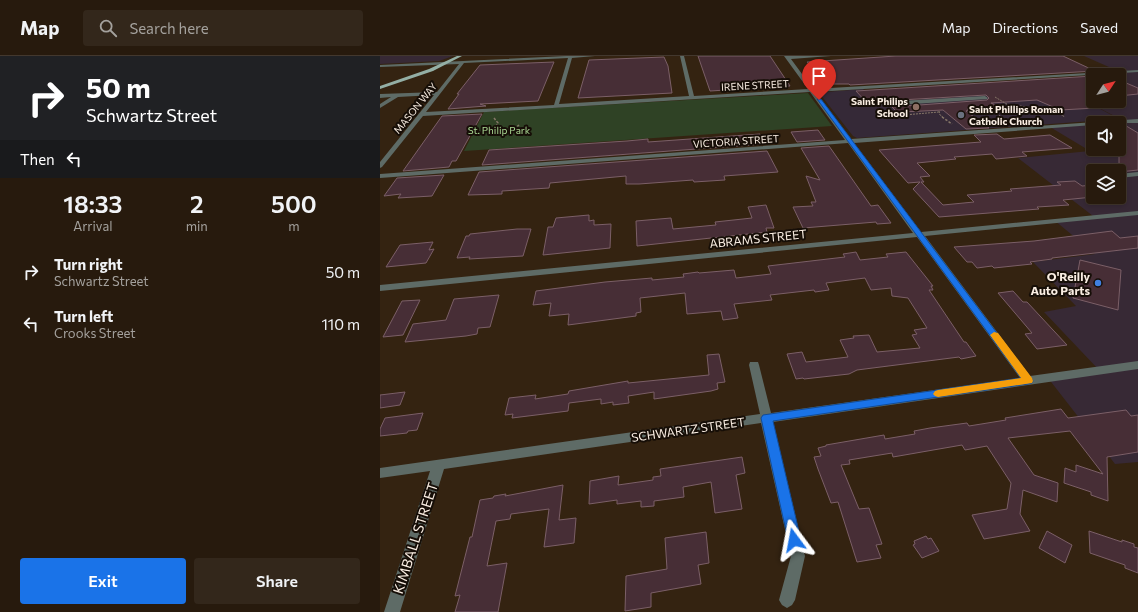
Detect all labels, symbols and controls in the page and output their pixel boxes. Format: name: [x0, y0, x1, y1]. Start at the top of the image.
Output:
search box: [83, 10, 363, 46]
text: Map: [20, 16, 59, 39]
icon: search: [97, 17, 119, 39]
text: Search here: [129, 19, 209, 37]
text: Map: [942, 19, 971, 36]
text: Directions: [993, 19, 1058, 36]
text: Saved: [1080, 19, 1118, 36]
pin: [802, 59, 836, 100]
icon: arrive: [808, 65, 830, 87]
north arrow: [1086, 68, 1126, 108]
map controls: [1086, 68, 1126, 204]
text: 50 m: [86, 70, 151, 104]
icon: right: [20, 72, 72, 124]
street label: IRENE STREET: [721, 77, 790, 93]
street label: MASON WAY: [391, 80, 439, 136]
place label: Saint Philips School: [851, 95, 908, 119]
marker: Saint Philips School: [911, 102, 921, 112]
place label: Saint Phillips Roman Catholic Church: [969, 103, 1063, 127]
text: Schwartz Street: [86, 104, 217, 126]
marker: Saint Phillips Roman Catholic Church: [956, 110, 966, 120]
button: sound: [1086, 116, 1126, 156]
park label: St. Philip Park: [468, 124, 531, 136]
street label: VICTORIA STREET: [693, 132, 780, 150]
icon: left: [63, 148, 85, 170]
text: Then: [20, 150, 55, 168]
button: layers: [1086, 164, 1126, 204]
text: 18:33: [63, 189, 122, 218]
text: 2: [190, 189, 204, 218]
text: 500: [271, 189, 317, 218]
text: Arrival: [73, 218, 113, 234]
text: min: [186, 218, 208, 234]
text: m: [288, 218, 300, 234]
street label: ABRAMS STREET: [709, 226, 808, 250]
text: Turn right: [54, 255, 123, 273]
icon: right: [20, 261, 42, 283]
text: 50 m: [326, 263, 360, 281]
place label: O'Reilly Auto Parts: [1030, 269, 1090, 297]
text: Schwartz Street: [54, 273, 149, 289]
marker: O'Reilly Auto Parts: [1093, 278, 1103, 288]
text: Turn left: [54, 307, 113, 325]
icon: left: [20, 313, 42, 335]
text: 110 m: [321, 315, 360, 333]
text: Crooks Street: [54, 325, 136, 341]
street label: SCHWARTZ STREET: [630, 414, 746, 444]
street label: KIMBALL STREET: [389, 480, 441, 596]
position arrow: [773, 519, 815, 561]
button: Exit: [20, 558, 186, 604]
button: Share: [194, 558, 360, 604]

